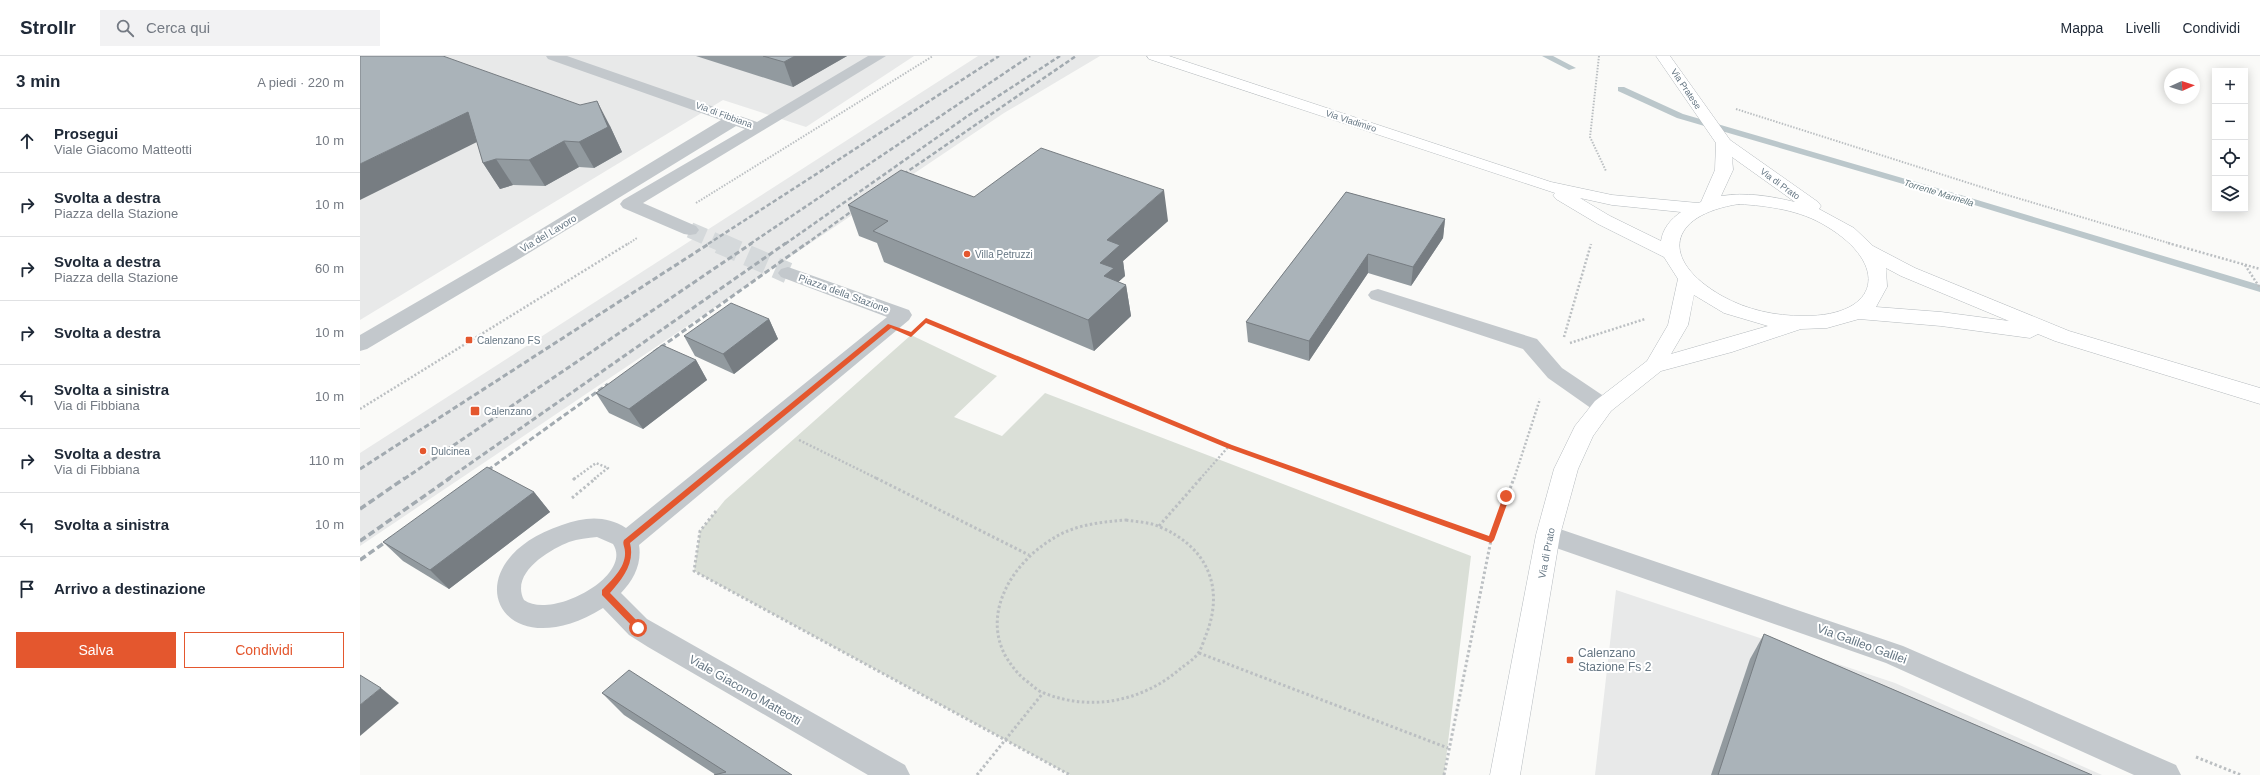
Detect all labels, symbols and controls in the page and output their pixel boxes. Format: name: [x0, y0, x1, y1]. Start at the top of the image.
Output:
search box: [100, 10, 380, 46]
text: Strollr: [20, 17, 76, 38]
icon: search: [114, 17, 136, 39]
text: Cerca qui: [146, 19, 210, 36]
text: Mappa: [2061, 20, 2103, 36]
text: Livelli: [2125, 20, 2160, 36]
text: Condividi: [2182, 20, 2240, 36]
street label: Via Pratese: [1669, 67, 1703, 111]
north arrow: [2164, 68, 2200, 104]
map controls: [2212, 68, 2248, 212]
button: +: [2212, 68, 2248, 104]
text: 3 min: [16, 72, 60, 91]
text: A piedi · 220 m: [257, 75, 344, 90]
street label: Via di Fibbiana: [694, 100, 754, 130]
button: −: [2212, 104, 2248, 140]
street label: Via Vladimiro: [1324, 108, 1378, 134]
text: Prosegui: [54, 125, 118, 142]
icon: ahead: [16, 130, 38, 152]
text: 10 m: [315, 133, 344, 148]
button: locate: [2212, 140, 2248, 176]
text: Viale Giacomo Matteotti: [54, 142, 192, 157]
street label: Via di Prato: [1758, 166, 1802, 202]
button: layers: [2212, 176, 2248, 212]
water label: Torrente Marinella: [1903, 178, 1975, 208]
text: Svolta a destra: [54, 189, 161, 206]
icon: right: [16, 194, 38, 216]
text: 10 m: [315, 197, 344, 212]
text: Piazza della Stazione: [54, 206, 178, 221]
street label: Via del Lavoro: [518, 212, 579, 255]
marker: Villa Petruzzi: [962, 249, 972, 259]
place label: Villa Petruzzi: [975, 249, 1033, 260]
text: Svolta a destra: [54, 253, 161, 270]
icon: right: [16, 258, 38, 280]
text: 60 m: [315, 261, 344, 276]
text: Piazza della Stazione: [54, 270, 178, 285]
street label: Piazza della Stazione: [797, 272, 891, 315]
icon: right: [16, 322, 38, 344]
text: Svolta a destra: [54, 324, 161, 341]
text: 10 m: [315, 325, 344, 340]
marker: Calenzano FS: [464, 335, 474, 345]
place label: Calenzano FS: [477, 335, 541, 346]
text: Svolta a sinistra: [54, 381, 169, 398]
icon: left: [16, 386, 38, 408]
text: 10 m: [315, 389, 344, 404]
text: Via di Fibbiana: [54, 398, 140, 413]
marker: Calenzano: [469, 405, 481, 417]
place label: Calenzano: [484, 406, 532, 417]
text: Svolta a destra: [54, 445, 161, 462]
marker: Dulcinea: [418, 446, 428, 456]
place label: Dulcinea: [431, 446, 470, 457]
icon: right: [16, 450, 38, 472]
text: 110 m: [309, 453, 344, 468]
text: Via di Fibbiana: [54, 462, 140, 477]
route end: [1497, 487, 1515, 505]
icon: left: [16, 514, 38, 536]
text: Svolta a sinistra: [54, 516, 169, 533]
text: 10 m: [315, 517, 344, 532]
street label: Via di Prato: [1536, 526, 1557, 579]
icon: arrive: [16, 578, 38, 600]
text: Arrivo a destinazione: [54, 580, 206, 597]
route start: [629, 619, 647, 637]
street label: Via Galileo Galilei: [1815, 621, 1909, 667]
button: Salva: [16, 632, 176, 668]
button: Condividi: [184, 632, 344, 668]
place label: Calenzano Stazione Fs 2: [1578, 646, 1652, 674]
street label: Viale Giacomo Matteotti: [686, 652, 804, 728]
marker: Calenzano Stazione Fs 2: [1565, 655, 1575, 665]

